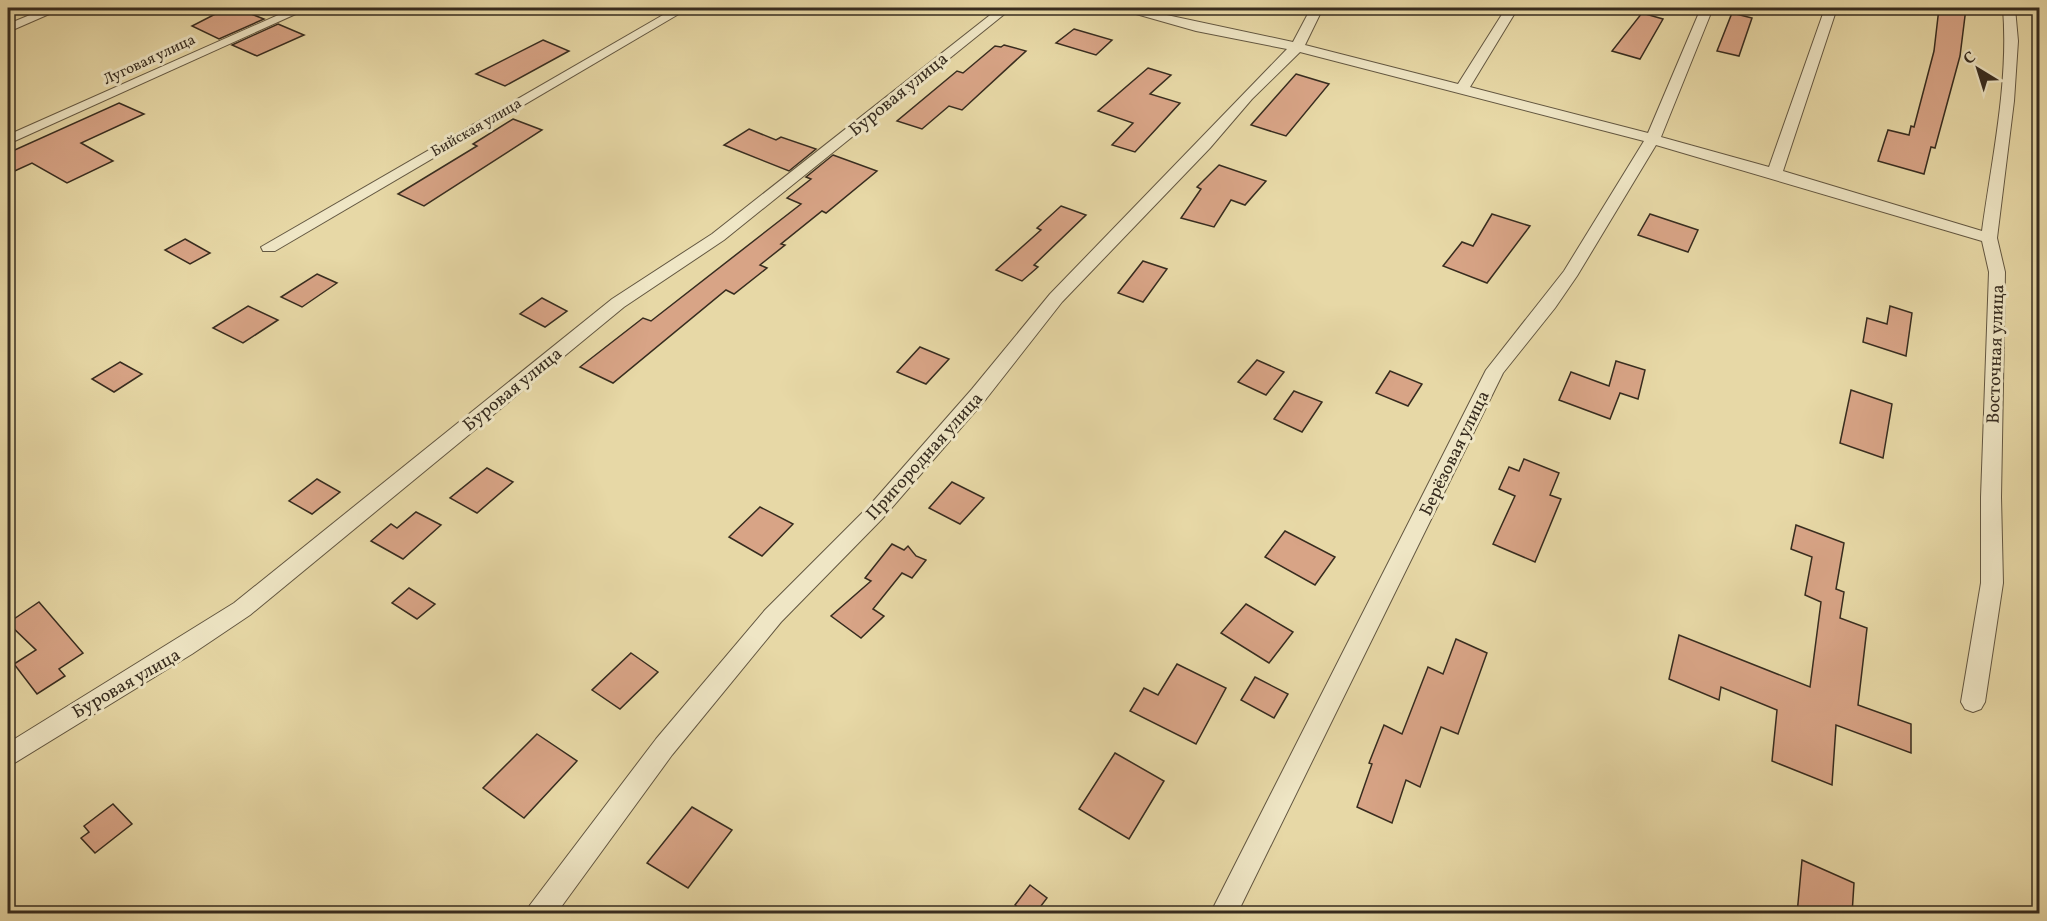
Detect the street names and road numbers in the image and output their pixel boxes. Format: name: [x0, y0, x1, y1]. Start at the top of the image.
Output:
street label: Луговая улица: [100, 30, 199, 91]
street label: Буровая улица: [844, 47, 954, 143]
street label: Бийская улица: [427, 94, 526, 163]
street label: Восточная улица: [1982, 284, 2011, 424]
street label: Буровая улица: [458, 342, 568, 438]
street label: Берёзовая улица: [1414, 387, 1497, 520]
street label: Пригородная улица: [861, 388, 989, 526]
street label: Буровая улица: [68, 643, 186, 725]

